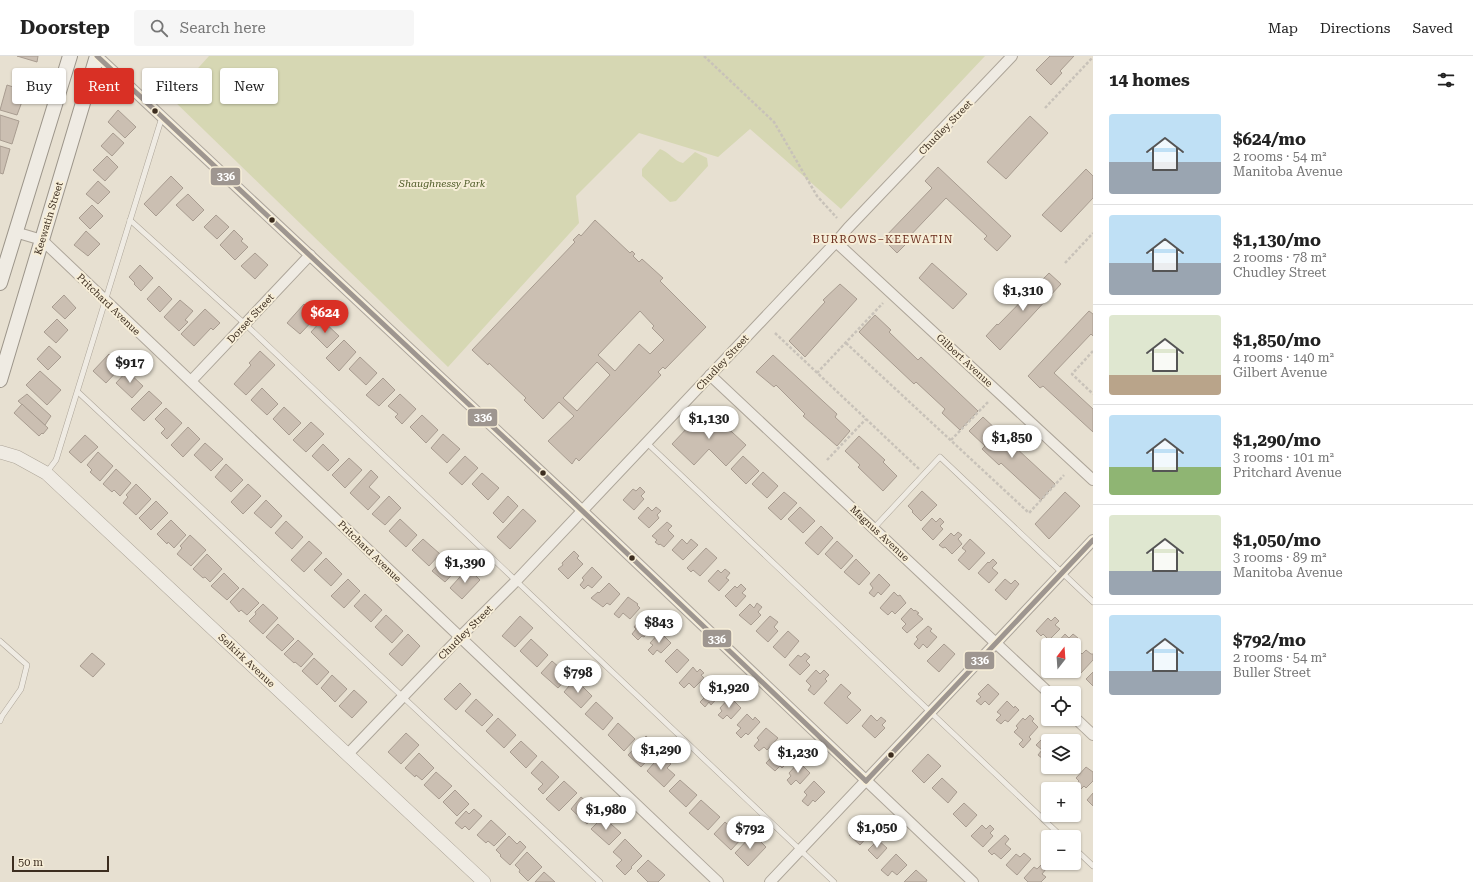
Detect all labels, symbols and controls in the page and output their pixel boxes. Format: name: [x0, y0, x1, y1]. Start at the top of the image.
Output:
search box: [134, 10, 414, 46]
text: Doorstep: [20, 16, 110, 39]
icon: search: [148, 17, 170, 39]
text: Search here: [180, 19, 266, 37]
text: Map: [1268, 20, 1298, 36]
text: Directions: [1320, 20, 1390, 36]
text: Saved: [1412, 20, 1453, 36]
chip: Buy: [12, 68, 66, 104]
chip: Rent: [74, 68, 134, 104]
chip: Filters: [142, 68, 212, 104]
chip: New: [220, 68, 278, 104]
icon: filters: [1435, 69, 1457, 91]
text: 14 homes: [1109, 70, 1190, 90]
street label: Chudley Street: [916, 98, 974, 157]
unlabelled marker: [150, 106, 160, 116]
text: $624/mo: [1233, 129, 1306, 149]
icon: home: [1141, 130, 1189, 178]
text: 2 rooms · 54 m²: [1233, 149, 1327, 164]
text: Manitoba Avenue: [1233, 164, 1343, 179]
line badge: 336: [210, 167, 241, 186]
text: 336: [217, 170, 235, 183]
park label: Shaughnessy Park: [398, 178, 486, 189]
street label: Keewatin Street: [32, 180, 65, 256]
unlabelled marker: [267, 215, 277, 225]
text: $1,130/mo: [1233, 230, 1321, 250]
icon: home: [1141, 231, 1189, 279]
district label: BURROWS–KEEWATIN: [812, 233, 954, 246]
text: 2 rooms · 78 m²: [1233, 250, 1327, 265]
text: Chudley Street: [1233, 265, 1326, 280]
street label: Pritchard Avenue: [75, 271, 143, 338]
pin: $1,310: [990, 278, 1056, 312]
text: $1,310: [1003, 283, 1043, 298]
street label: Dorset Street: [225, 291, 276, 345]
pin: $624: [301, 300, 349, 334]
text: $624: [310, 305, 340, 320]
text: $1,850/mo: [1233, 330, 1321, 350]
icon: home: [1141, 331, 1189, 379]
street label: Chudley Street: [694, 332, 751, 392]
street label: Gilbert Avenue: [934, 332, 995, 389]
pin: $917: [106, 350, 154, 384]
text: 4 rooms · 140 m²: [1233, 350, 1334, 365]
text: $917: [115, 355, 145, 370]
text: Gilbert Avenue: [1233, 365, 1327, 380]
pin: $1,130: [676, 406, 742, 440]
line badge: 336: [467, 408, 498, 427]
text: 336: [474, 411, 492, 424]
text: $1,130: [689, 411, 729, 426]
pin: $1,850: [979, 425, 1045, 459]
text: $1,850: [992, 430, 1032, 445]
text: $1,290/mo: [1233, 430, 1321, 450]
icon: home: [1141, 431, 1189, 479]
text: 3 rooms · 101 m²: [1233, 450, 1334, 465]
text: Pritchard Avenue: [1233, 465, 1342, 480]
unlabelled marker: [538, 468, 548, 478]
street label: Magnus Avenue: [848, 503, 912, 564]
street label: Pritchard Avenue: [336, 518, 404, 585]
text: $1,050/mo: [1233, 530, 1321, 550]
icon: home: [1141, 531, 1189, 579]
pin: $1,390: [432, 550, 498, 584]
text: 3 rooms · 89 m²: [1233, 550, 1327, 565]
unlabelled marker: [627, 553, 637, 563]
text: $1,390: [445, 555, 485, 570]
text: Manitoba Avenue: [1233, 565, 1343, 580]
street label: Chudley Street: [436, 603, 495, 662]
pin: $843: [635, 610, 683, 644]
text: $843: [644, 615, 674, 630]
line badge: 336: [702, 629, 732, 648]
text: $792/mo: [1233, 630, 1306, 650]
street label: Selkirk Avenue: [216, 631, 278, 690]
icon: home: [1141, 631, 1189, 679]
text: 336: [708, 633, 726, 646]
north arrow: [1041, 638, 1081, 678]
map controls: [1041, 638, 1081, 870]
text: 2 rooms · 54 m²: [1233, 650, 1327, 665]
line badge: 336: [964, 651, 995, 670]
text: 336: [971, 654, 989, 667]
pin: $798: [554, 660, 602, 694]
text: $798: [563, 665, 593, 680]
text: Buller Street: [1233, 665, 1311, 680]
pin: $1,920: [696, 675, 762, 709]
text: $1,920: [709, 680, 749, 695]
button: locate: [1041, 686, 1081, 726]
button: layers: [1041, 734, 1081, 774]
pin: $1,290: [628, 737, 694, 771]
pin: $1,230: [765, 740, 831, 774]
text: $1,290: [641, 742, 681, 757]
text: $1,230: [778, 745, 818, 760]
unlabelled marker: [886, 750, 896, 760]
button: +: [1041, 782, 1081, 822]
pin: $1,980: [573, 797, 639, 831]
text: $1,980: [586, 802, 626, 817]
pin: $1,050: [844, 815, 910, 849]
pin: $792: [726, 816, 774, 850]
text: $1,050: [857, 820, 897, 835]
text: $792: [735, 821, 765, 836]
button: −: [1041, 830, 1081, 870]
scale bar: [12, 854, 109, 873]
text: 50 m: [18, 856, 43, 869]

